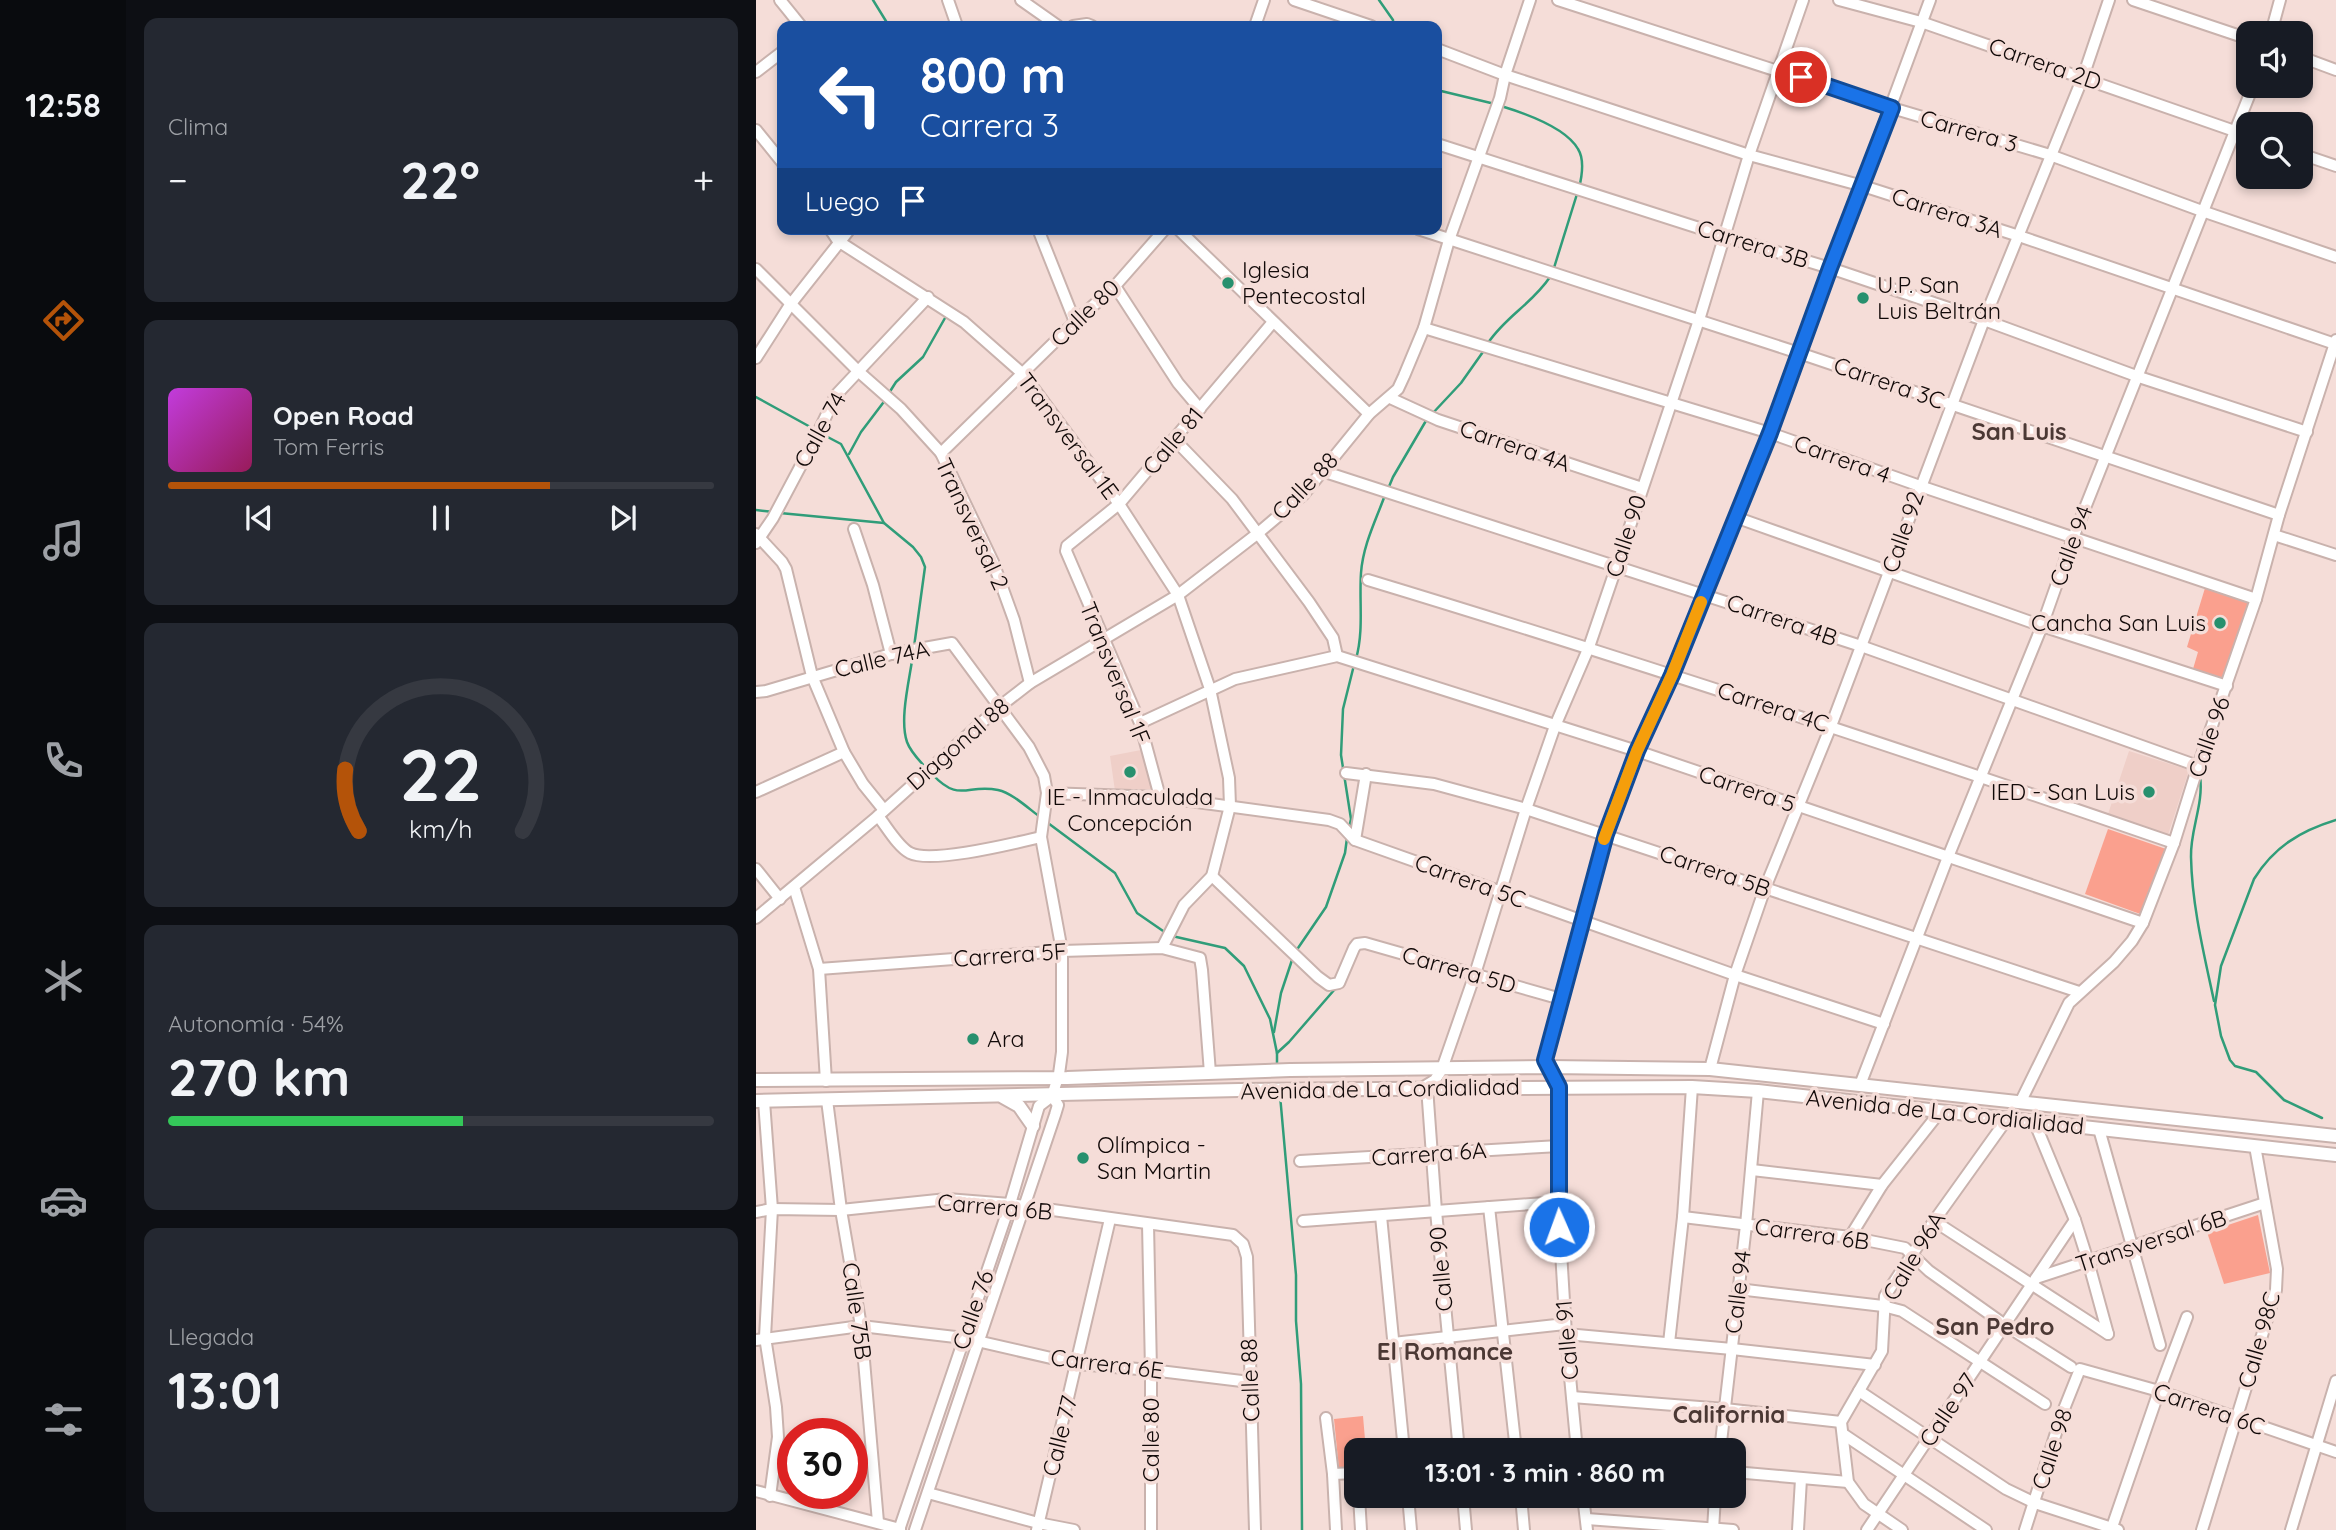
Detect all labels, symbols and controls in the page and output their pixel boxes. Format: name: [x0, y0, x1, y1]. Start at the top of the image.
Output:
map controls: [2236, 21, 2313, 189]
button: sound: [2236, 21, 2313, 98]
street label: Carrera 2D: [1985, 31, 2105, 96]
text: 800 m: [920, 44, 1066, 105]
pin: [1771, 47, 1831, 107]
icon: left: [805, 49, 896, 140]
icon: arrive: [1782, 58, 1820, 96]
text: 12:58: [25, 85, 101, 125]
street label: Carrera 3: [1917, 103, 2021, 158]
text: Carrera 3: [920, 105, 1059, 145]
text: Clima: [168, 112, 228, 141]
button: search: [2236, 112, 2313, 189]
text: 22°: [400, 147, 480, 212]
text: −: [168, 156, 188, 204]
text: +: [693, 156, 714, 204]
street label: Carrera 3A: [1888, 181, 2006, 244]
icon: arrive: [894, 182, 932, 220]
text: Luego: [805, 185, 880, 218]
street label: Carrera 3B: [1694, 213, 1812, 274]
place label: Iglesia Pentecostal: [1242, 255, 1366, 310]
place label: U.P. San Luis Beltrán: [1877, 270, 2001, 325]
street label: Calle 80: [1044, 273, 1125, 352]
marker: Iglesia Pentecostal: [1220, 275, 1236, 291]
marker: U.P. San Luis Beltrán: [1855, 290, 1871, 306]
icon: directions: [39, 296, 88, 345]
street label: Carrera 3C: [1830, 350, 1948, 415]
street label: Transversal 1E: [1011, 367, 1125, 505]
street label: Calle 74: [787, 387, 852, 472]
text: Open Road: [273, 399, 414, 432]
street label: Calle 81: [1136, 401, 1209, 480]
street label: Carrera 4A: [1456, 413, 1574, 478]
district label: San Luis: [1971, 416, 2067, 446]
street label: Carrera 4: [1790, 428, 1894, 489]
text: Tom Ferris: [273, 432, 384, 461]
street label: Calle 88: [1265, 446, 1344, 526]
street label: Transversal 2: [929, 453, 1016, 594]
street label: Calle 92: [1875, 487, 1930, 576]
street label: Calle 90: [1599, 491, 1652, 581]
icon: previous: [240, 499, 278, 537]
icon: pause: [422, 499, 460, 537]
icon: next: [604, 499, 642, 537]
street label: Calle 94: [2043, 502, 2098, 590]
icon: music: [39, 516, 88, 565]
street label: Carrera 4B: [1723, 587, 1841, 652]
street label: Transversal 1F: [1074, 597, 1157, 748]
place label: Cancha San Luis: [2031, 608, 2206, 637]
marker: Cancha San Luis: [2212, 615, 2228, 631]
street label: Calle 74A: [832, 634, 932, 683]
street label: Carrera 4C: [1714, 675, 1832, 738]
street label: Diagonal 88: [900, 691, 1015, 796]
street label: Calle 96: [2181, 693, 2236, 781]
text: 22: [400, 728, 482, 819]
icon: phone: [39, 736, 88, 785]
street label: Carrera 5: [1695, 758, 1799, 819]
marker: IE - Inmaculada Concepción: [1122, 764, 1138, 780]
place label: IED - San Luis: [1991, 777, 2135, 806]
place label: IE - Inmaculada Concepción: [1047, 782, 1213, 837]
marker: IED - San Luis: [2141, 784, 2157, 800]
text: km/h: [409, 813, 473, 844]
street label: Carrera 5B: [1656, 838, 1774, 903]
street label: Carrera 5C: [1411, 847, 1529, 914]
street label: Carrera 5F: [952, 936, 1068, 973]
street label: Carrera 5D: [1399, 939, 1519, 1000]
icon: climate: [39, 956, 88, 1005]
text: Autonomía · 54%: [168, 1009, 344, 1038]
place label: Ara: [987, 1024, 1024, 1053]
marker: Ara: [965, 1031, 981, 1047]
text: 270 km: [168, 1044, 350, 1109]
street label: Avenida de La Cordialidad: [1240, 1072, 1520, 1105]
street label: Avenida de La Cordialidad: [1805, 1082, 2086, 1141]
place label: Olímpica - San Martin: [1097, 1130, 1211, 1185]
street label: Carrera 6A: [1370, 1135, 1488, 1172]
marker: Olímpica - San Martin: [1075, 1150, 1091, 1166]
icon: car: [39, 1176, 88, 1225]
street label: Carrera 6B: [936, 1187, 1054, 1226]
position arrow: [1522, 1190, 1596, 1264]
street label: Transversal 6B: [2072, 1203, 2230, 1279]
street label: Calle 96A: [1876, 1206, 1951, 1305]
street label: Carrera 6B: [1753, 1211, 1871, 1256]
street label: Calle 90: [1422, 1225, 1459, 1313]
street label: Calle 94: [1718, 1249, 1757, 1335]
street label: Calle 75B: [836, 1260, 879, 1361]
street label: Calle 76: [945, 1266, 1000, 1353]
street label: Calle 98C: [2231, 1288, 2286, 1391]
street label: Calle 91: [1549, 1299, 1584, 1381]
district label: San Pedro: [1936, 1311, 2054, 1341]
text: Llegada: [168, 1322, 254, 1351]
district label: El Romance: [1377, 1336, 1513, 1366]
street label: Calle 88: [1234, 1338, 1265, 1422]
street label: Carrera 6E: [1049, 1342, 1165, 1385]
text: 13:01: [168, 1357, 283, 1422]
street label: Calle 97: [1912, 1367, 1983, 1452]
street label: Carrera 6C: [2150, 1376, 2268, 1441]
street label: Calle 77: [1036, 1392, 1084, 1479]
icon: filters: [39, 1395, 88, 1444]
street label: Calle 80: [1136, 1398, 1165, 1482]
district label: California: [1673, 1399, 1785, 1429]
street label: Calle 98: [2025, 1404, 2078, 1493]
speed limit sign: 30: [777, 1418, 868, 1509]
text: 13:01 · 3 min · 860 m: [1425, 1456, 1665, 1489]

